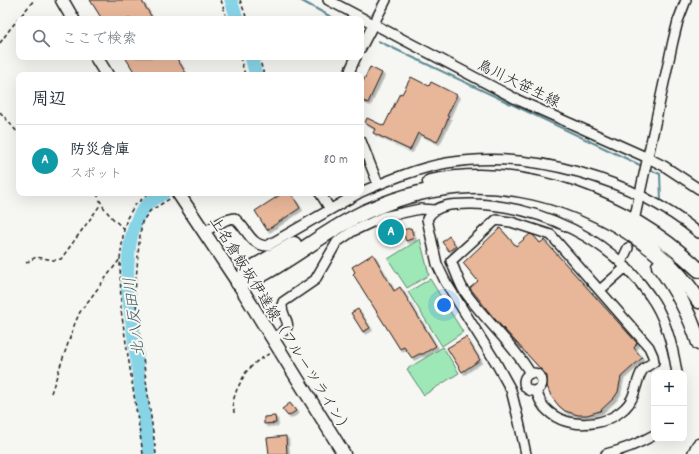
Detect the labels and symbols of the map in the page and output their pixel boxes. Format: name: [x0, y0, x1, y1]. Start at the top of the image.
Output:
street label: 鳥川大笹生線: [473, 55, 563, 114]
street label: 上名倉飯坂伊達線（フルーツライン）: [203, 212, 356, 440]
pin: A: [378, 217, 404, 247]
water label: 北八反田川: [119, 276, 152, 358]
your location: [434, 295, 454, 315]

